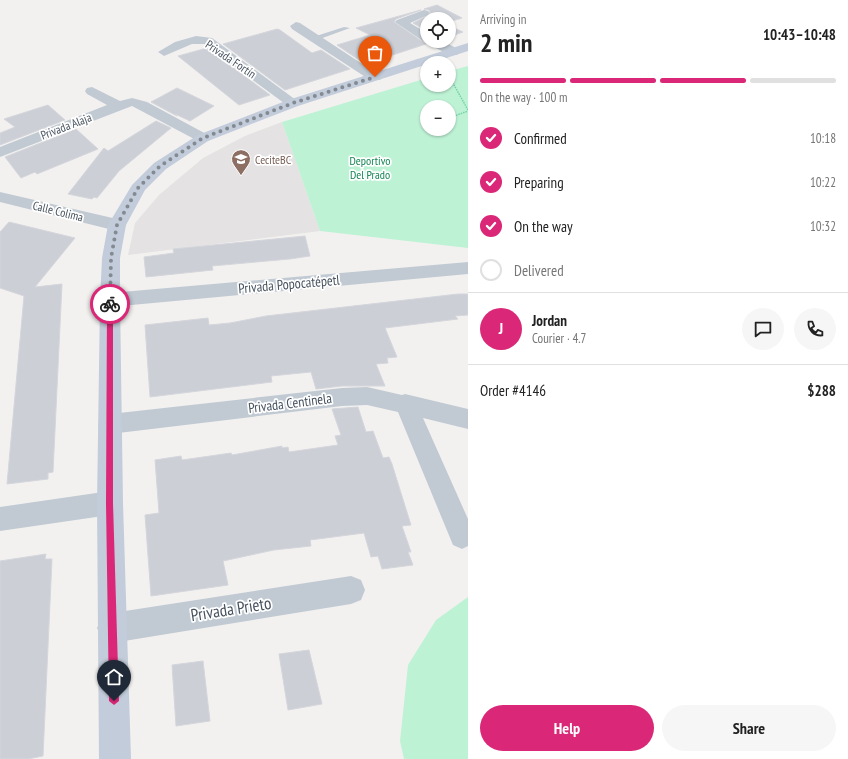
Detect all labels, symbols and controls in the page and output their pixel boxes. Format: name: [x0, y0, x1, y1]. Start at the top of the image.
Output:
text: Arriving in: [480, 11, 527, 28]
map controls: [420, 12, 456, 136]
button: locate: [420, 12, 456, 48]
text: 10:43–10:48: [763, 25, 836, 44]
text: 2 min: [480, 26, 533, 59]
pin: [358, 36, 392, 77]
street label: Privada Fortín: [203, 37, 259, 81]
icon: bag: [364, 42, 386, 64]
button: +: [420, 56, 456, 92]
text: On the way · 100 m: [480, 89, 567, 106]
button: −: [420, 100, 456, 136]
street label: Privada Alaja: [38, 109, 94, 143]
icon: check: [480, 127, 502, 149]
text: Confirmed: [514, 129, 567, 148]
text: 10:18: [810, 130, 836, 147]
school or university icon: CeciteBC: [230, 148, 252, 176]
place label: CeciteBC: [255, 152, 292, 167]
park label: Deportivo Del Prado: [350, 153, 390, 182]
icon: check: [480, 171, 502, 193]
text: Preparing: [514, 173, 564, 192]
text: 10:22: [810, 174, 836, 191]
street label: Calle Colima: [31, 197, 85, 225]
icon: check: [480, 215, 502, 237]
text: On the way: [514, 217, 573, 236]
text: 10:32: [810, 218, 836, 235]
text: Delivered: [514, 261, 564, 280]
street label: Privada Popocatépetl: [238, 271, 341, 297]
courier: [90, 284, 130, 324]
icon: bike: [99, 293, 121, 315]
button: chat: [742, 308, 784, 350]
button: phone: [794, 308, 836, 350]
text: Jordan: [532, 311, 567, 330]
text: J: [499, 319, 503, 338]
text: Courier · 4.7: [532, 330, 586, 347]
text: Order #4146: [480, 381, 546, 400]
text: $288: [807, 381, 836, 400]
street label: Privada Centinela: [247, 389, 333, 417]
street label: Privada Prieto: [189, 592, 273, 626]
pin: [97, 660, 131, 701]
icon: home: [103, 666, 125, 688]
button: Help: [480, 705, 654, 751]
button: Share: [662, 705, 836, 751]

